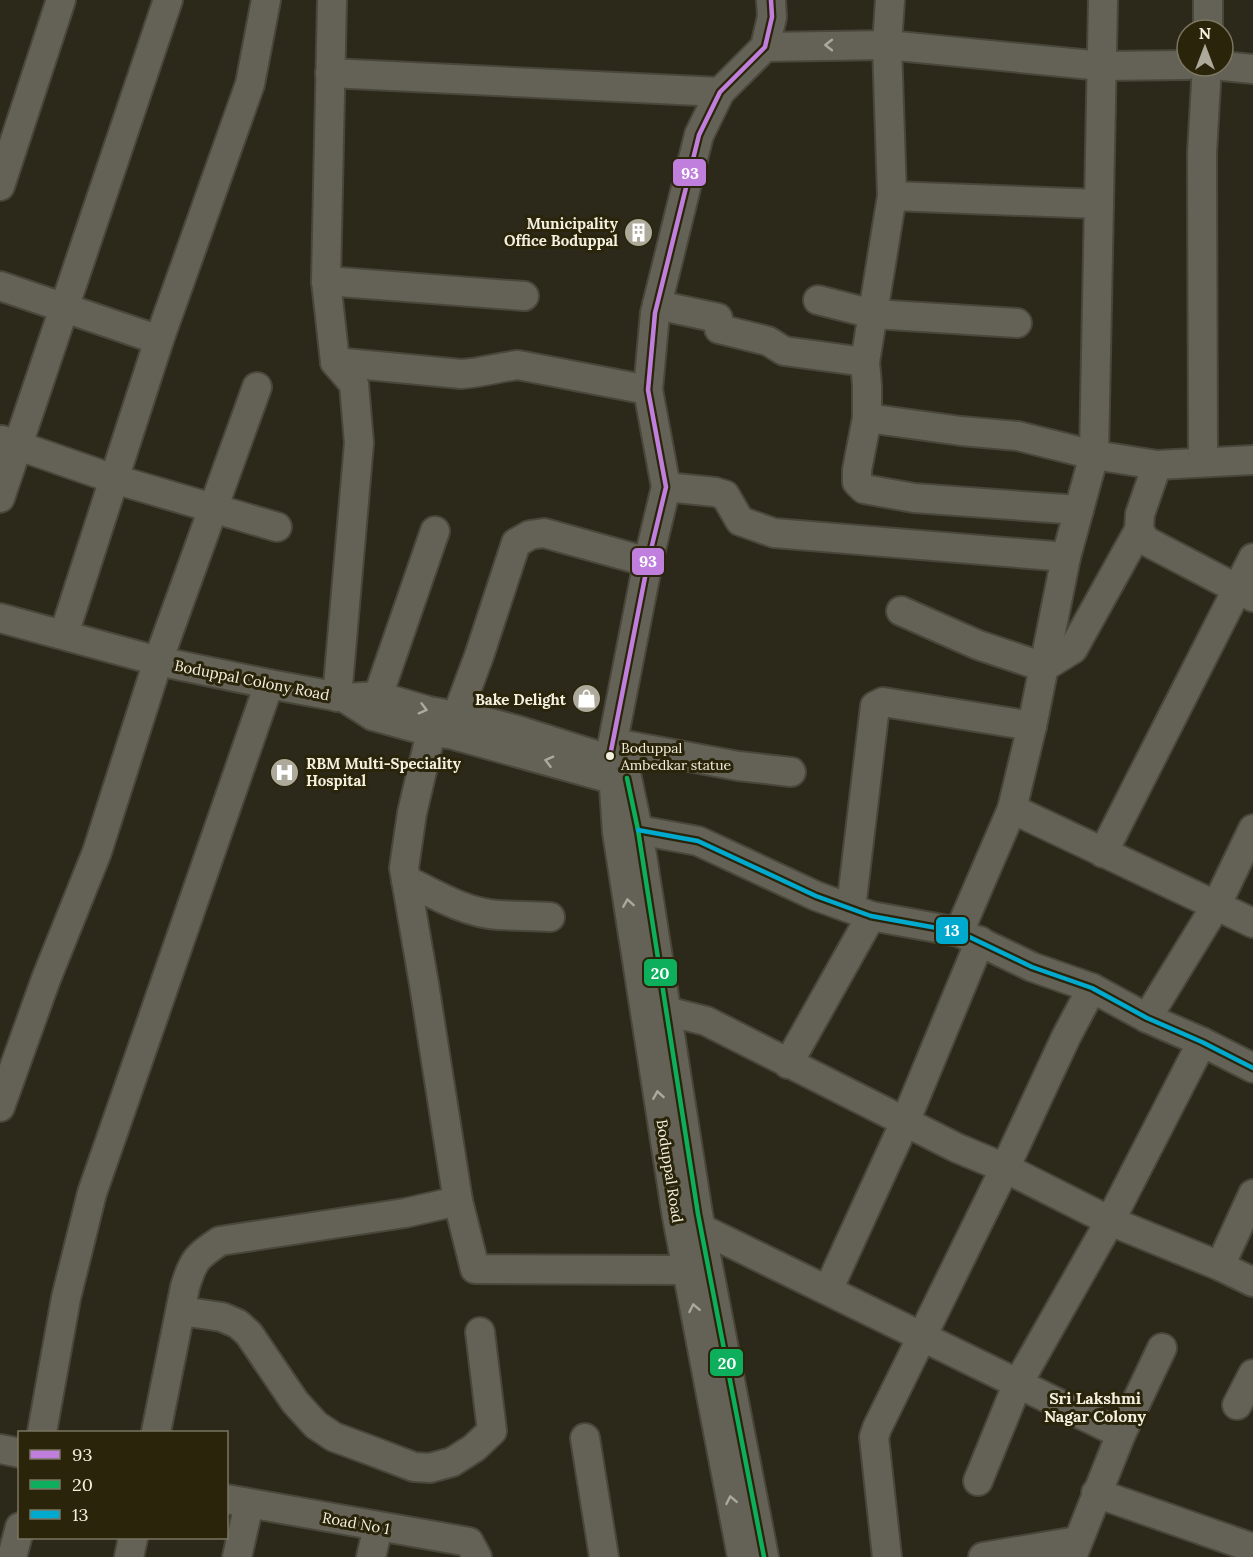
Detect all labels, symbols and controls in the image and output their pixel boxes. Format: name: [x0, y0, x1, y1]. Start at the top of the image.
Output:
north arrow: [1175, 18, 1235, 78]
text: N: [1199, 23, 1211, 43]
one-way arrow: [824, 39, 833, 51]
line badge: 93: [672, 158, 707, 187]
text: 93: [681, 163, 699, 183]
place label: Municipality Office Boduppal: [504, 214, 619, 250]
building icon: Municipality Office Boduppal: [623, 216, 655, 248]
line badge: 93: [631, 547, 665, 576]
text: 93: [639, 551, 657, 571]
street label: Boduppal Colony Road: [173, 656, 331, 704]
shop icon: Bake Delight: [571, 683, 603, 715]
place label: Bake Delight: [475, 690, 567, 709]
one-way arrow: [417, 702, 428, 714]
place label: Boduppal Ambedkar statue: [620, 739, 732, 774]
marker: Boduppal Ambedkar statue: [604, 750, 616, 762]
place label: RBM Multi-Speciality Hospital: [306, 754, 462, 790]
hospital icon: RBM Multi-Speciality Hospital: [269, 756, 301, 788]
one-way arrow: [544, 756, 554, 769]
one-way arrow: [622, 898, 634, 907]
line badge: 13: [935, 916, 969, 945]
text: 13: [944, 920, 960, 940]
line badge: 20: [643, 958, 678, 987]
text: 20: [651, 963, 669, 983]
one-way arrow: [652, 1091, 664, 1100]
street label: Boduppal Road: [652, 1118, 688, 1224]
one-way arrow: [688, 1303, 701, 1313]
line badge: 20: [709, 1348, 744, 1377]
text: 20: [718, 1353, 736, 1373]
district label: Sri Lakshmi Nagar Colony: [1044, 1388, 1146, 1426]
legend: [18, 1431, 228, 1539]
text: 93: [72, 1443, 92, 1466]
text: 20: [72, 1473, 93, 1496]
one-way arrow: [725, 1495, 738, 1505]
text: 13: [72, 1503, 89, 1526]
street label: Road No 1: [321, 1508, 391, 1538]

